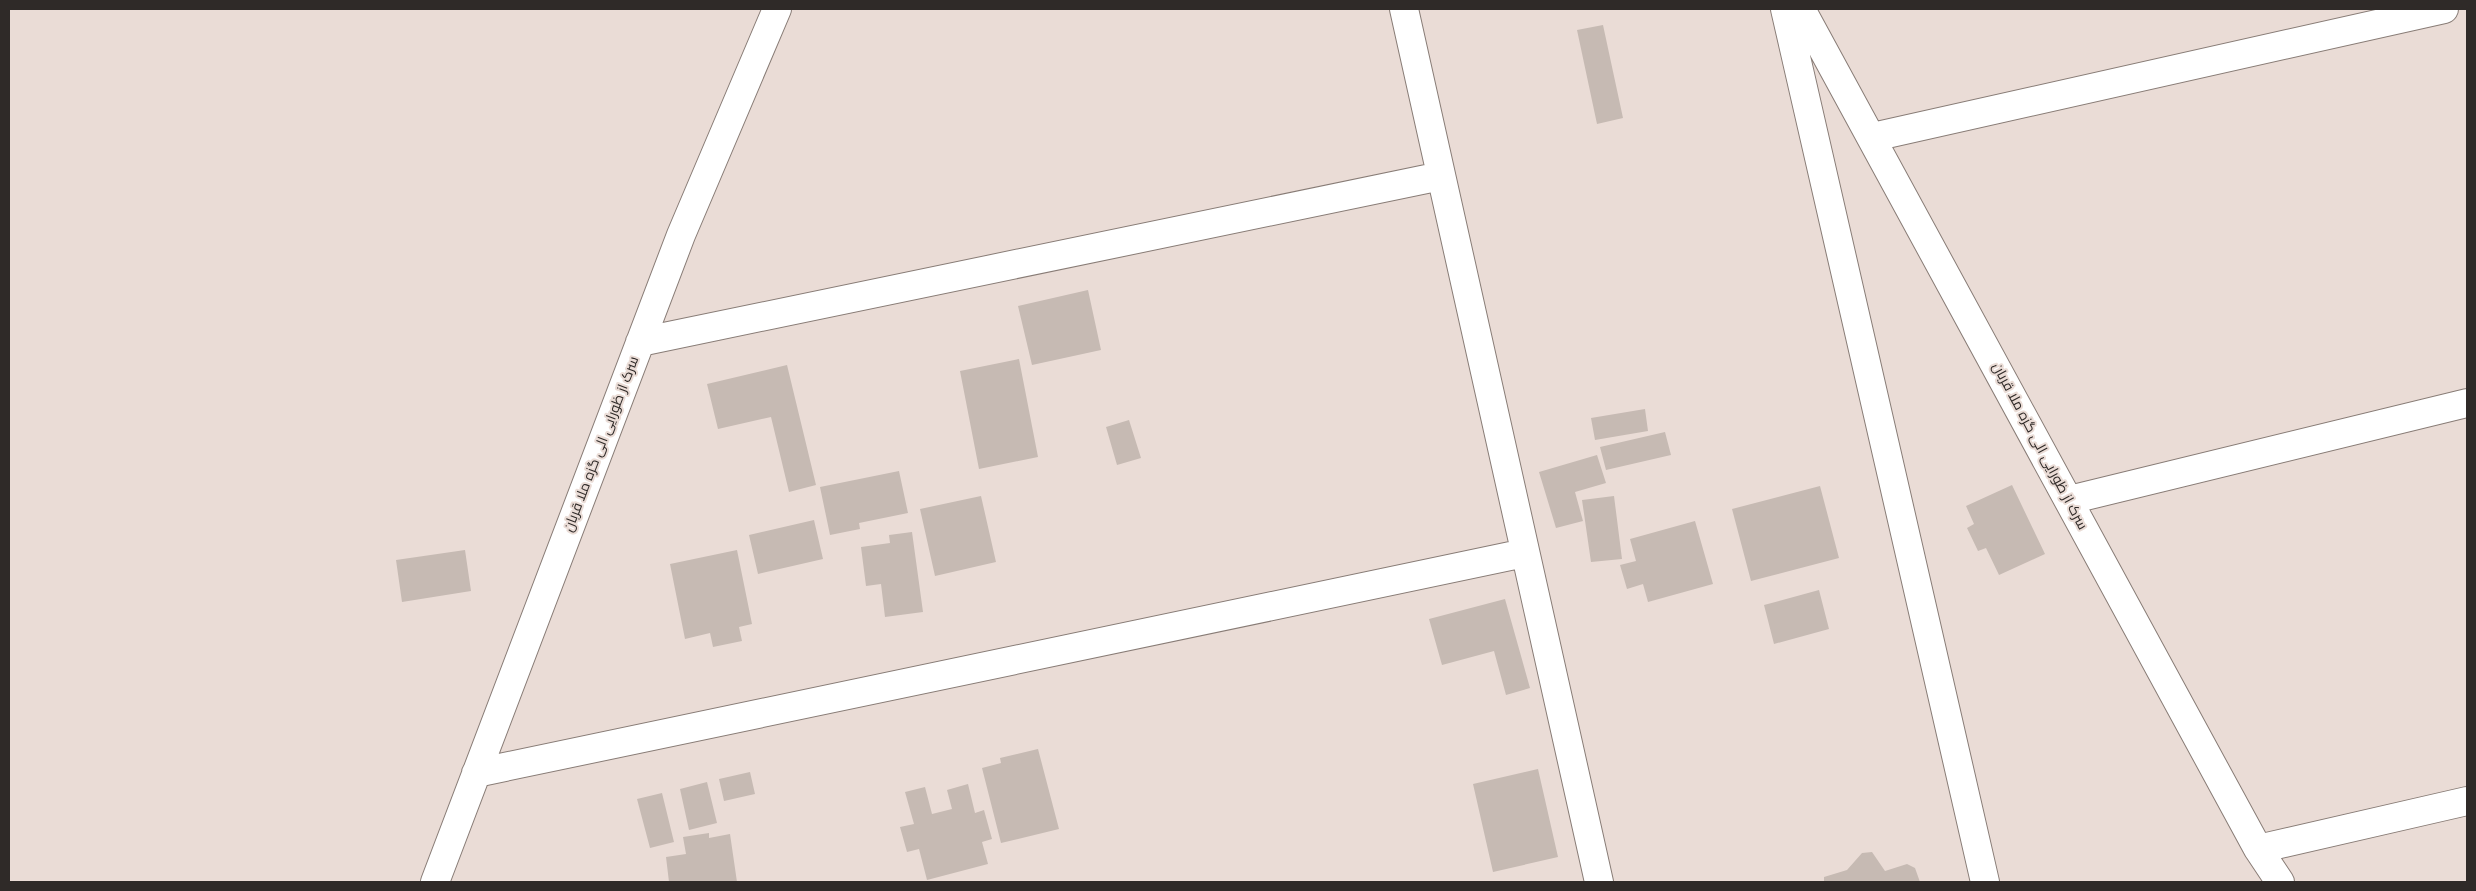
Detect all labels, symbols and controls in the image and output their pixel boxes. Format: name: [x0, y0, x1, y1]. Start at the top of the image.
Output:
street label: سرک از ظورایی الی گزه ملا قربان: [560, 354, 642, 534]
street label: سرک از ظورایی الی گزه ملا قربان: [1989, 360, 2091, 532]

